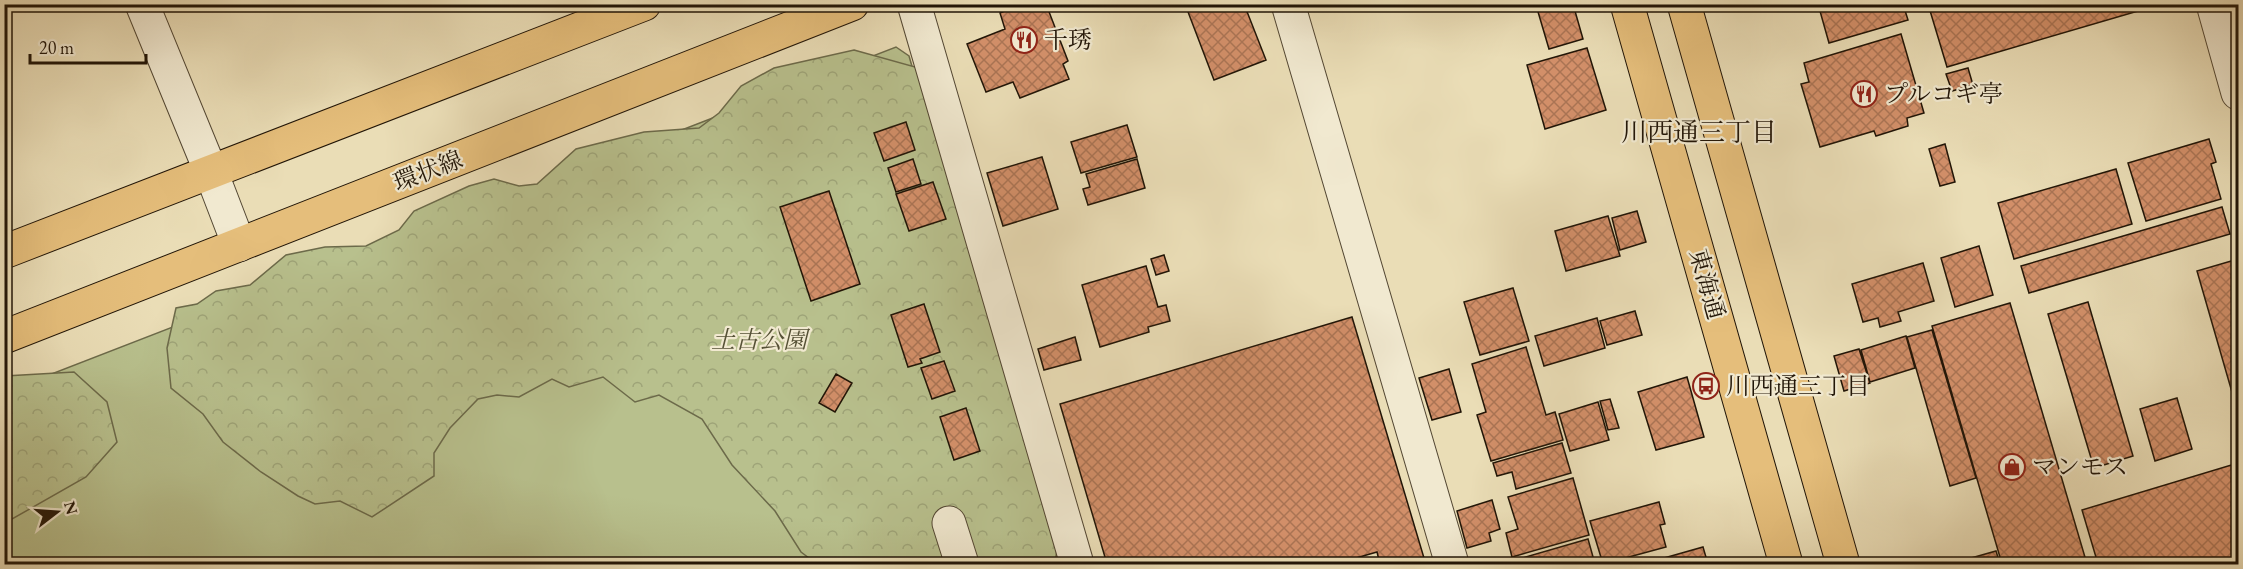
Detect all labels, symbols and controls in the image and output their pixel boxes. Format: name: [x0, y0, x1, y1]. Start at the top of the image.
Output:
place label: 千琇: [1044, 24, 1092, 55]
restaurant icon: 千琇: [1009, 25, 1039, 55]
scale bar: [30, 27, 146, 65]
text: 20 m: [39, 36, 74, 59]
place label: プルコギ亭: [1884, 78, 2003, 109]
restaurant icon: プルコギ亭: [1849, 79, 1879, 109]
district label: 川西通三丁目: [1621, 115, 1777, 149]
street label: 環状線: [389, 143, 467, 198]
street label: 東海通: [1683, 245, 1732, 323]
park label: 土古公園: [711, 324, 811, 355]
place label: 川西通三丁目: [1726, 370, 1870, 401]
bus stop icon: 川西通三丁目: [1691, 371, 1721, 401]
place label: マンモス: [2032, 451, 2128, 482]
shop icon: マンモス: [1997, 452, 2027, 482]
north arrow: [27, 482, 87, 542]
text: N: [59, 498, 83, 517]

